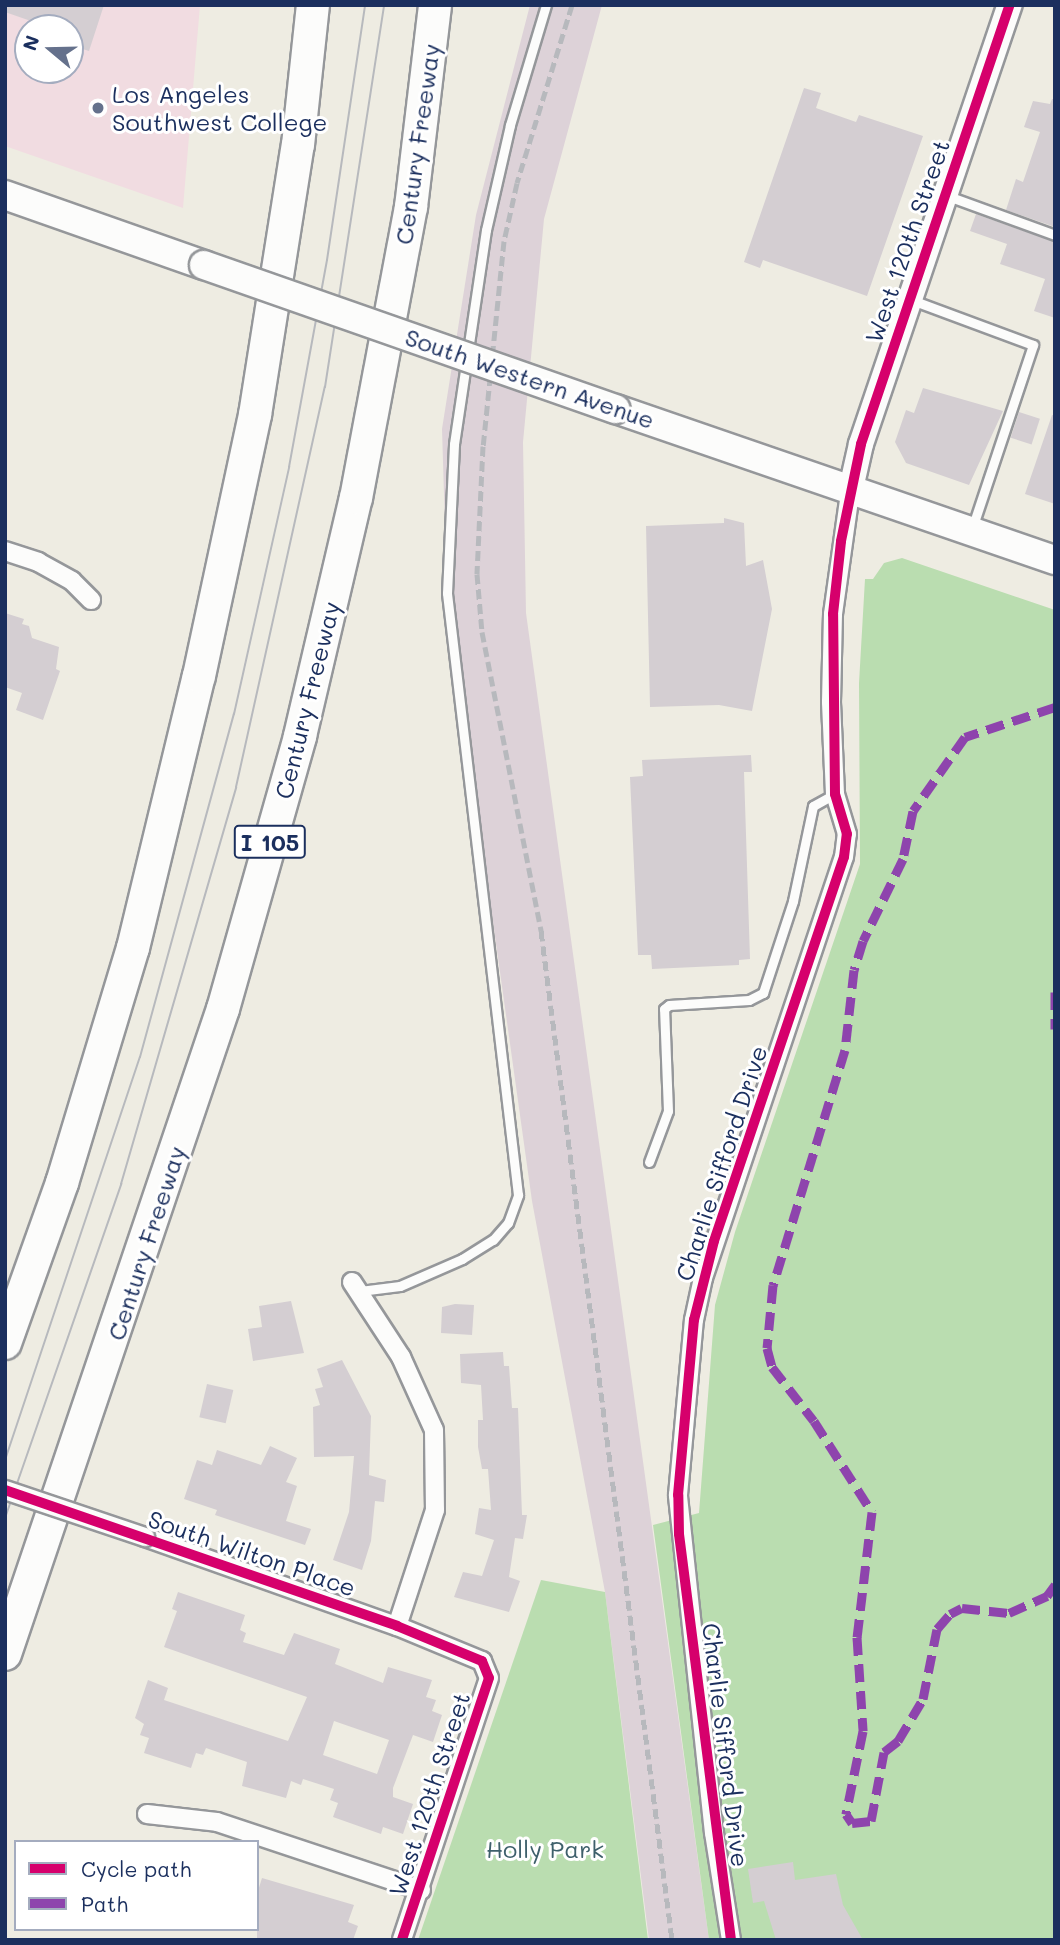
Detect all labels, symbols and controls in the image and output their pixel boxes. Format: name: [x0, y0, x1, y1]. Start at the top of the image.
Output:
north arrow: [14, 14, 84, 84]
text: N: [16, 32, 45, 54]
street label: Century Freeway: [389, 42, 445, 246]
place label: Los Angeles Southwest College: [112, 80, 327, 136]
marker: Los Angeles Southwest College: [90, 100, 106, 116]
street label: West 120th Street: [859, 136, 955, 346]
street label: South Western Avenue: [402, 322, 658, 434]
street label: Century Freeway: [269, 598, 345, 802]
road number: I 105: [233, 822, 307, 862]
street label: Charlie Sifford Drive: [669, 1042, 773, 1284]
street label: Century Freeway: [101, 1142, 191, 1344]
street label: South Wilton Place: [145, 1504, 359, 1602]
street label: Charlie Sifford Drive: [697, 1621, 755, 1869]
street label: West 120th Street: [382, 1688, 476, 1900]
park label: Holly Park: [486, 1835, 604, 1863]
legend: [14, 1840, 259, 1931]
text: Cycle path: [81, 1855, 191, 1882]
text: Path: [81, 1890, 128, 1917]

